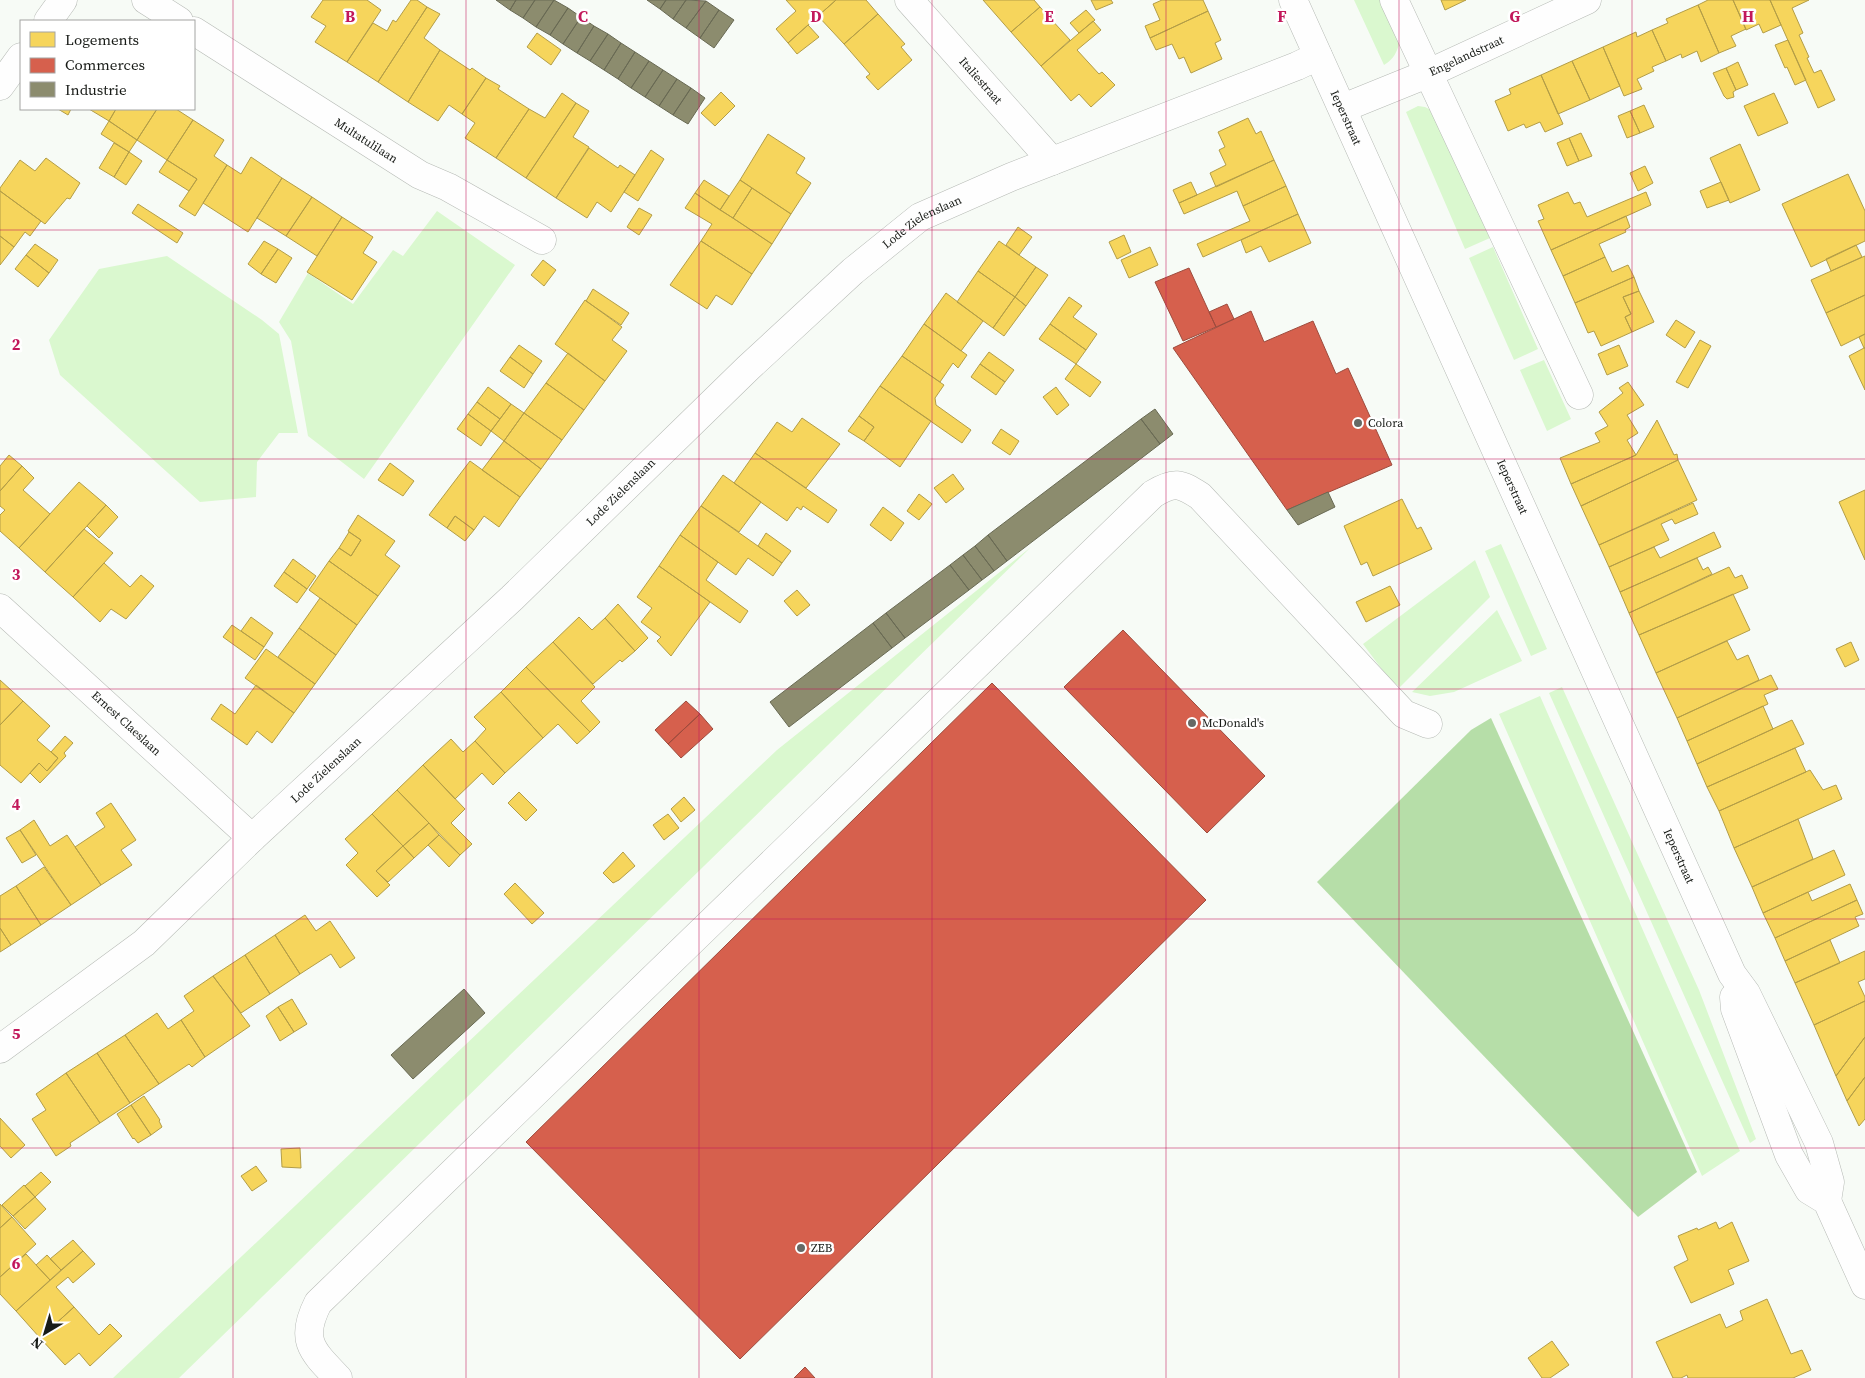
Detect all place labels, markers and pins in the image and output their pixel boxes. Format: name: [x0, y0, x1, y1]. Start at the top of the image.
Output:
place label: Colora: [1368, 415, 1404, 431]
marker: Colora: [1352, 417, 1364, 429]
place label: McDonald's: [1202, 715, 1264, 731]
marker: McDonald's: [1186, 717, 1198, 729]
place label: ZEB: [811, 1240, 833, 1256]
marker: ZEB: [795, 1242, 807, 1254]

